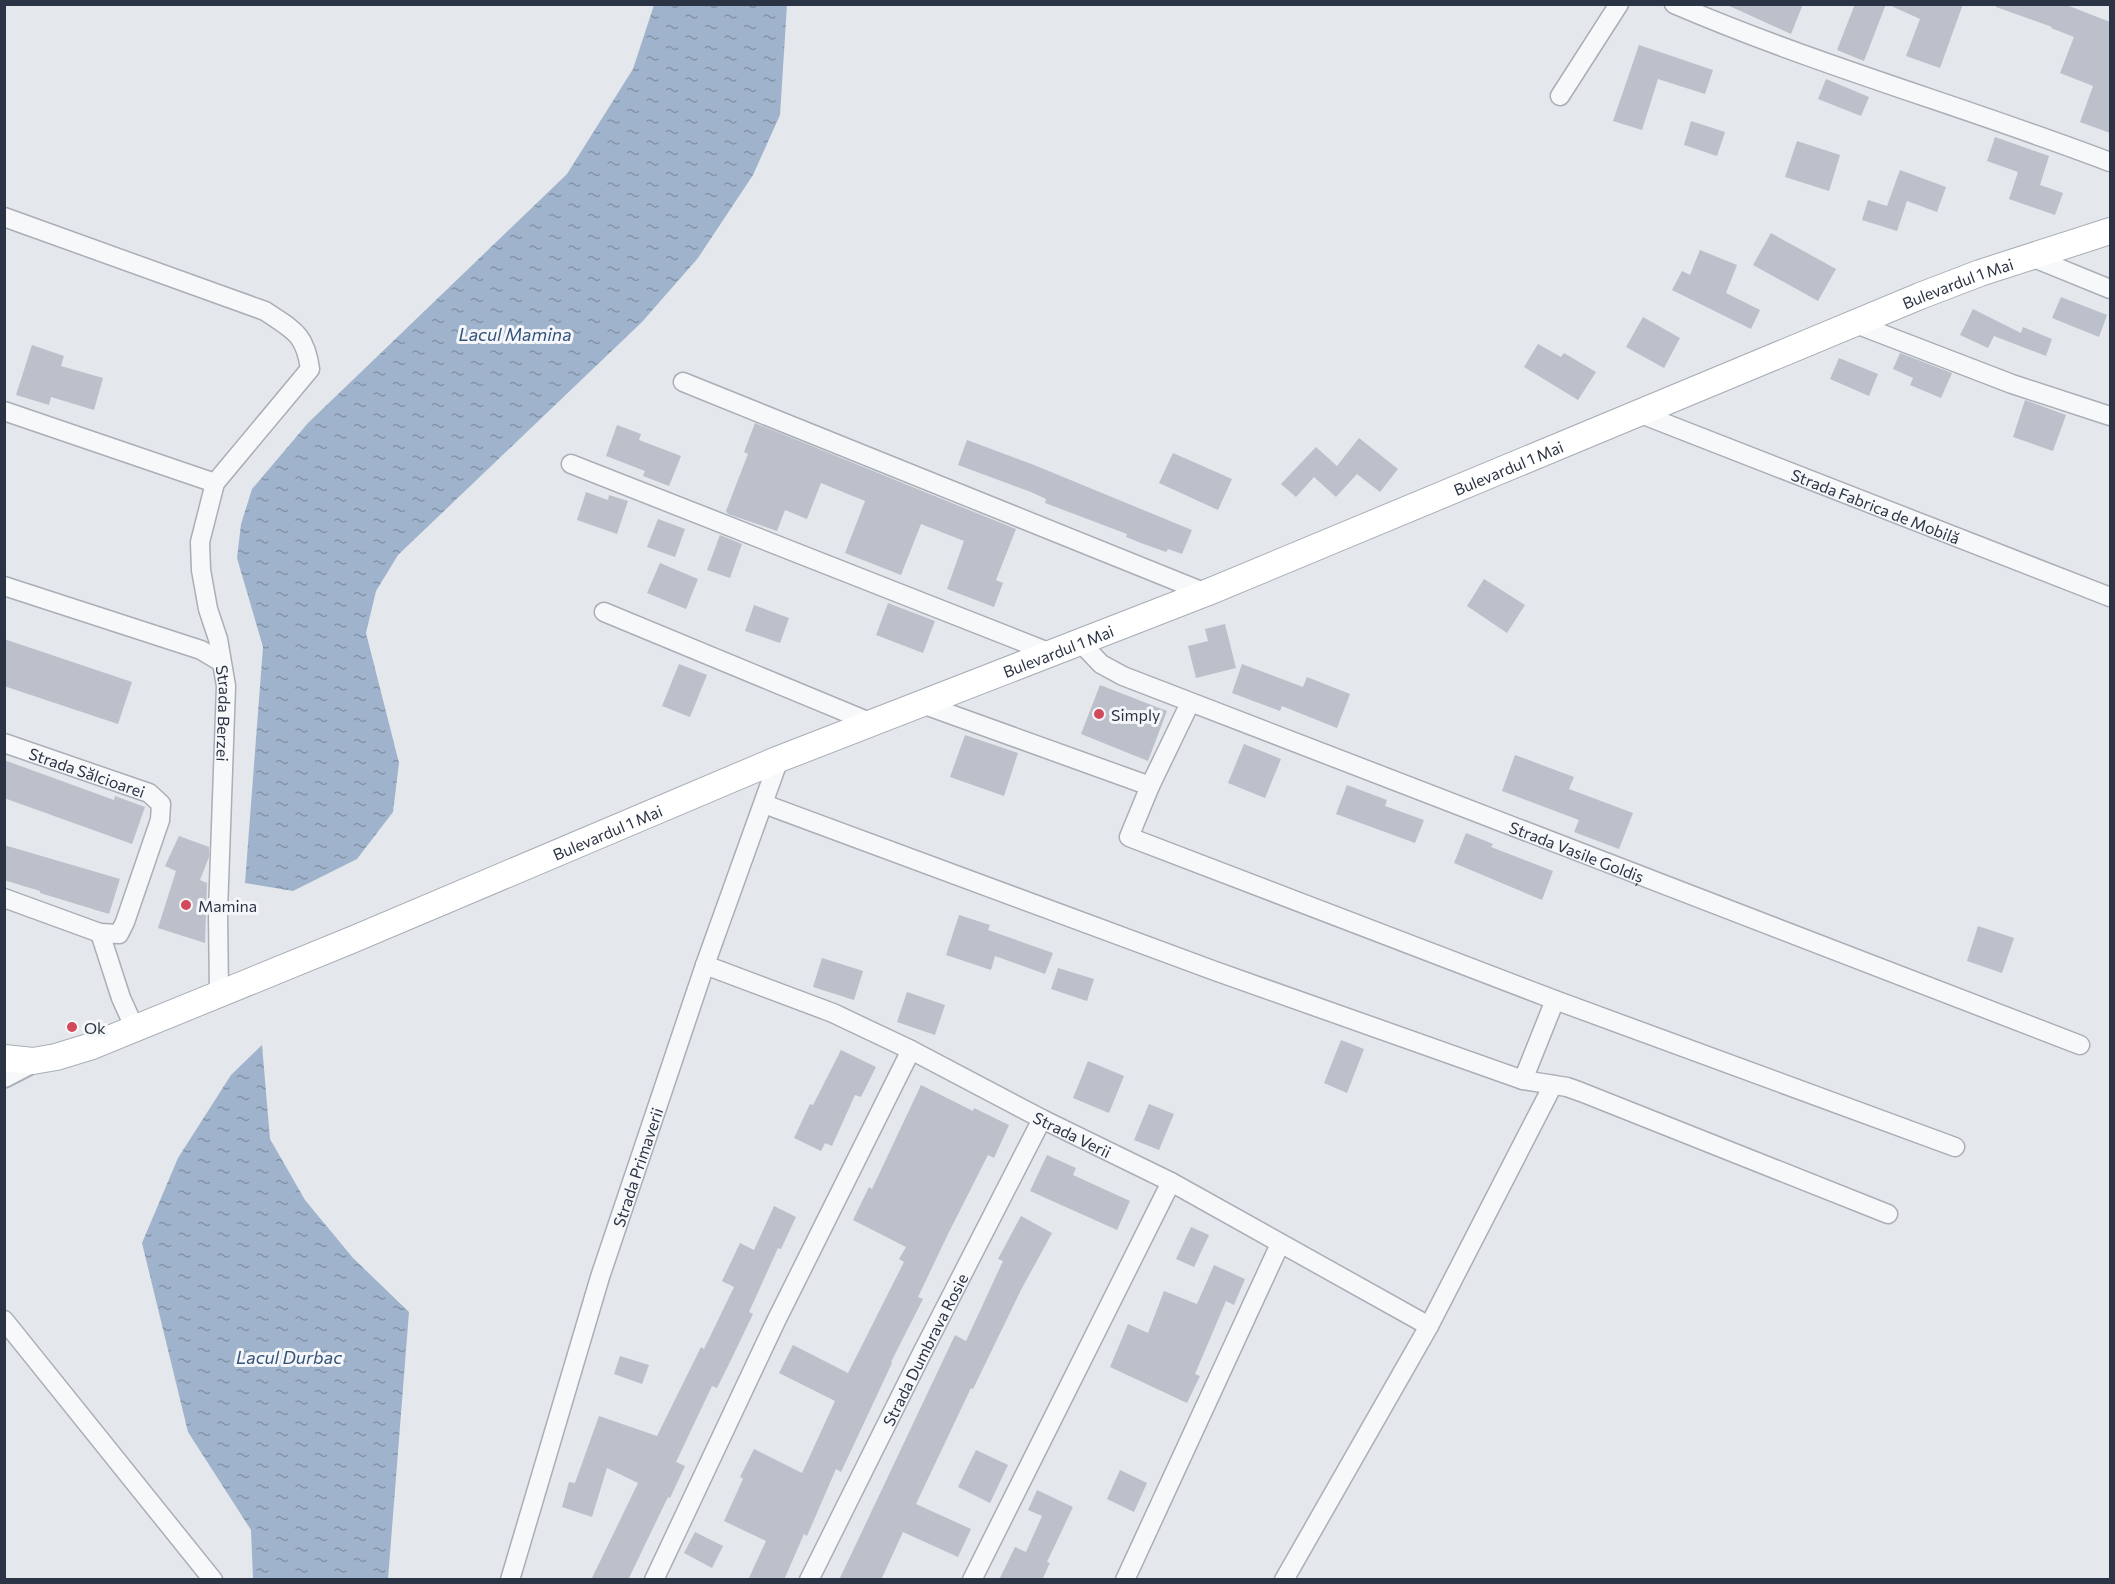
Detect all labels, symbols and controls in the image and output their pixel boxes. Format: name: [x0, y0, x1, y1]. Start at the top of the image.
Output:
street label: Bulevardul 1 Mai: [1899, 253, 2015, 312]
water label: Lacul Mamina: [458, 323, 572, 345]
street label: Bulevardul 1 Mai: [1450, 436, 1566, 499]
street label: Strada Fabrica de Mobilă: [1789, 464, 1963, 547]
street label: Bulevardul 1 Mai: [1000, 620, 1116, 681]
street label: Strada Berzei: [213, 664, 236, 762]
place label: Simply: [1111, 705, 1160, 724]
marker: Simply: [1092, 707, 1106, 721]
street label: Strada Sălcioarei: [27, 743, 148, 800]
street label: Bulevardul 1 Mai: [549, 800, 665, 863]
street label: Strada Vasile Goldiș: [1507, 817, 1647, 887]
place label: Mamina: [198, 896, 257, 915]
marker: Mamina: [179, 898, 193, 912]
place label: Ok: [84, 1018, 106, 1037]
marker: Ok: [65, 1020, 79, 1034]
street label: Strada Primaverii: [608, 1105, 666, 1229]
street label: Strada Verii: [1030, 1107, 1114, 1161]
street label: Strada Dumbrava Rosie: [878, 1270, 971, 1429]
water label: Lacul Durbac: [236, 1346, 342, 1368]

